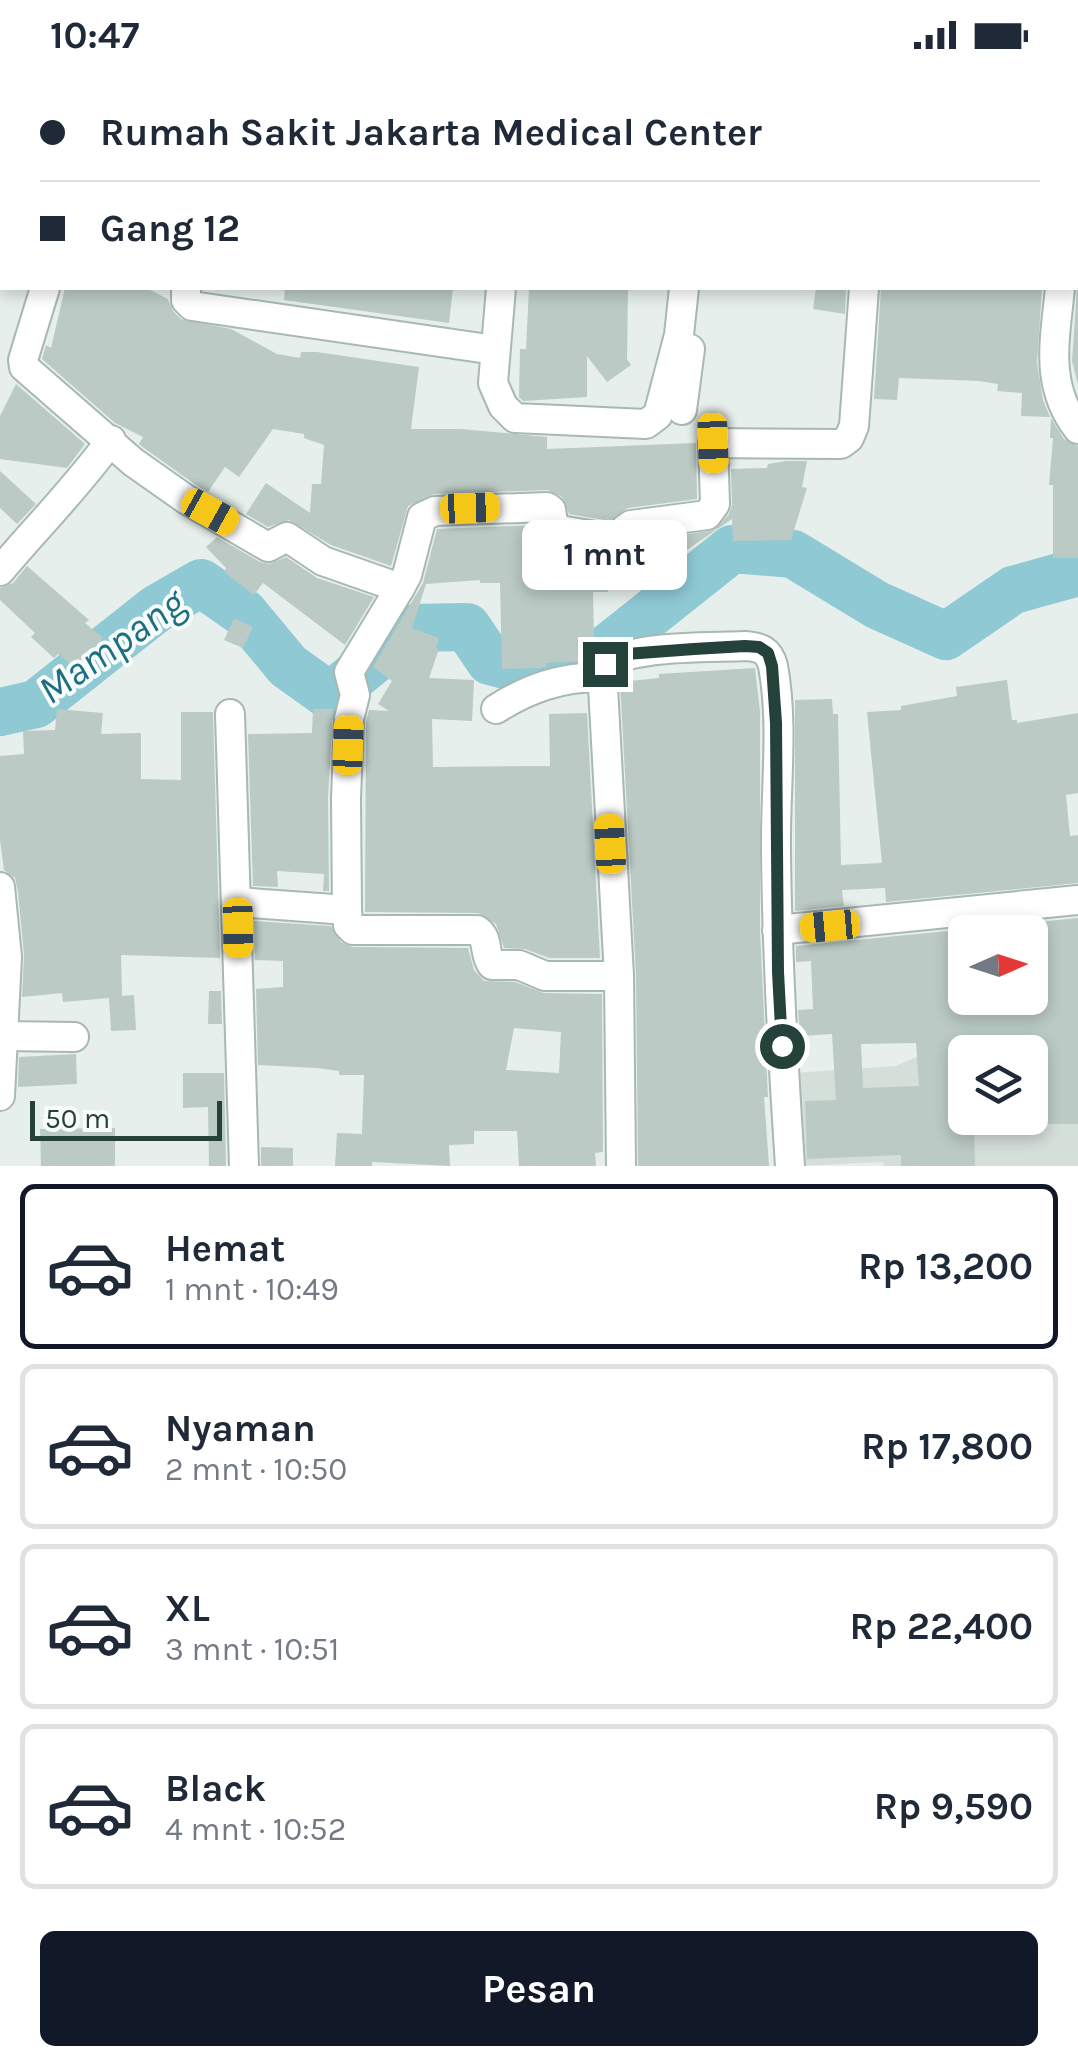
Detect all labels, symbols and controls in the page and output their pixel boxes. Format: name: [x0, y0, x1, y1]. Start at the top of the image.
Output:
text: 10:47: [50, 13, 139, 58]
text: Rumah Sakit Jakarta Medical Center: [100, 110, 762, 155]
text: Gang 12: [100, 206, 240, 251]
car: [697, 412, 729, 474]
car: [176, 484, 244, 540]
car: [439, 492, 501, 524]
callout: 1 mnt: [522, 519, 688, 589]
text: 1 mnt: [563, 536, 646, 573]
water label: Mampang: [29, 578, 195, 714]
route end: [583, 642, 628, 687]
car: [332, 714, 364, 776]
car: [593, 813, 627, 875]
car: [222, 898, 254, 958]
car: [799, 908, 861, 944]
north arrow: [948, 915, 1048, 1015]
map controls: [948, 915, 1048, 1135]
route start: [760, 1024, 805, 1069]
button: layers: [948, 1035, 1048, 1135]
scale bar: [30, 1096, 222, 1140]
text: 50 m: [45, 1102, 110, 1135]
icon: car: [45, 1222, 135, 1312]
text: Hemat: [165, 1226, 285, 1271]
text: Rp 13,200: [858, 1244, 1033, 1289]
text: 1 mnt · 10:49: [165, 1271, 339, 1308]
icon: car: [45, 1402, 135, 1492]
text: Nyaman: [165, 1406, 316, 1451]
text: Rp 17,800: [861, 1424, 1033, 1469]
text: 2 mnt · 10:50: [165, 1451, 347, 1488]
icon: car: [45, 1582, 135, 1672]
text: XL: [165, 1586, 210, 1631]
text: Rp 22,400: [849, 1604, 1033, 1649]
text: 3 mnt · 10:51: [165, 1631, 339, 1668]
icon: car: [45, 1762, 135, 1852]
text: Black: [165, 1766, 266, 1811]
text: Rp 9,590: [874, 1784, 1033, 1829]
text: 4 mnt · 10:52: [165, 1811, 346, 1848]
button: Pesan: [40, 1931, 1038, 2046]

